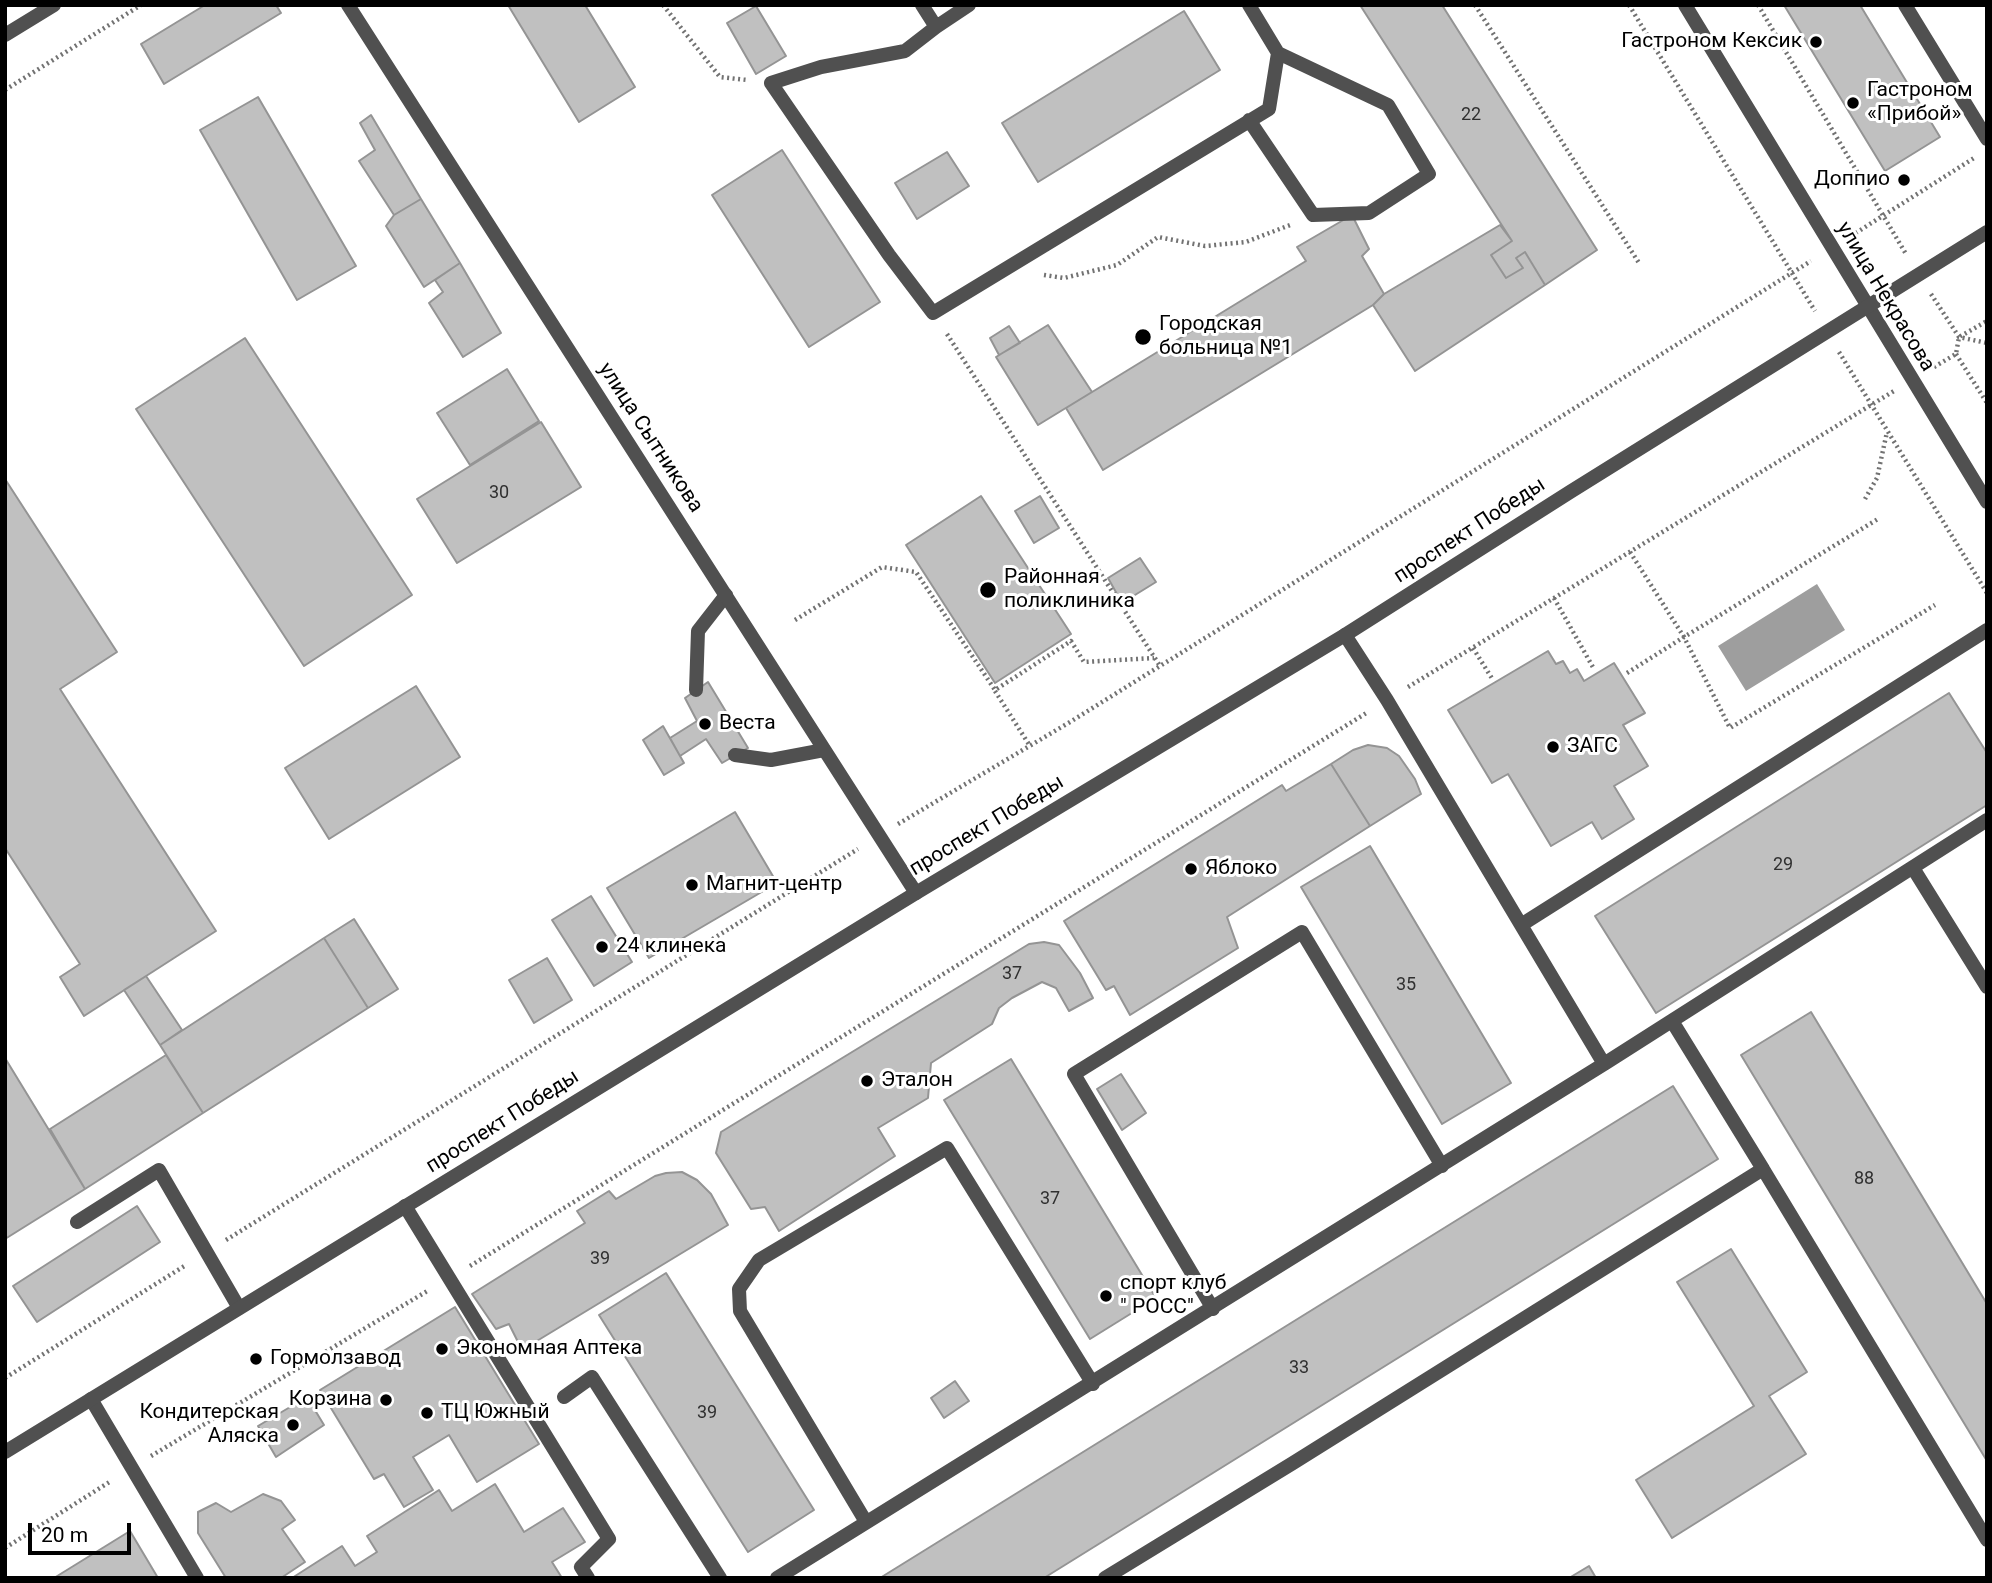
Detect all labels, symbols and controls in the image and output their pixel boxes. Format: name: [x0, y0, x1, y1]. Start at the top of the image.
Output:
place label: Гастроном Кексик: [1621, 29, 1802, 55]
marker: Гастроном Кексик: [1808, 34, 1824, 50]
place label: Гастроном «Прибой»: [1867, 78, 1972, 128]
marker: Гастроном «Прибой»: [1845, 95, 1861, 111]
house number: 22: [1461, 104, 1481, 126]
place label: Доппио: [1814, 167, 1890, 193]
marker: Доппио: [1896, 172, 1912, 188]
street label: улица Некрасова: [1830, 218, 1940, 376]
place label: Городская больница №1: [1159, 312, 1293, 362]
marker: Городская больница №1: [1133, 327, 1153, 347]
street label: улица Сытникова: [592, 358, 708, 518]
street label: проспект Победы: [1390, 473, 1550, 589]
house number: 30: [489, 482, 509, 504]
place label: Районная поликлиника: [1004, 565, 1135, 615]
marker: Районная поликлиника: [978, 580, 998, 600]
place label: Веста: [719, 711, 776, 737]
marker: Веста: [697, 716, 713, 732]
place label: ЗАГС: [1567, 734, 1618, 760]
marker: ЗАГС: [1545, 739, 1561, 755]
street label: проспект Победы: [905, 770, 1069, 882]
house number: 29: [1773, 854, 1793, 876]
place label: Яблоко: [1205, 856, 1277, 882]
marker: Яблоко: [1183, 861, 1199, 877]
place label: Магнит-центр: [706, 872, 842, 898]
marker: Магнит-центр: [684, 877, 700, 893]
place label: 24 клинека: [616, 934, 726, 960]
marker: 24 клинека: [594, 939, 610, 955]
house number: 37: [1002, 963, 1022, 985]
house number: 35: [1396, 974, 1416, 996]
street label: проспект Победы: [422, 1065, 584, 1179]
place label: Эталон: [881, 1068, 953, 1094]
marker: Эталон: [859, 1073, 875, 1089]
house number: 88: [1854, 1168, 1874, 1190]
house number: 37: [1040, 1188, 1060, 1210]
house number: 39: [590, 1248, 610, 1270]
place label: спорт клуб " РОСС": [1120, 1271, 1226, 1321]
marker: спорт клуб " РОСС": [1098, 1288, 1114, 1304]
place label: Экономная Аптека: [456, 1336, 642, 1362]
marker: Экономная Аптека: [434, 1341, 450, 1357]
place label: Гормолзавод: [270, 1346, 401, 1372]
marker: Гормолзавод: [248, 1351, 264, 1367]
house number: 33: [1289, 1357, 1309, 1379]
place label: Корзина: [289, 1387, 372, 1413]
marker: Корзина: [378, 1392, 394, 1408]
place label: Кондитерская Аляска: [139, 1400, 279, 1450]
place label: ТЦ Южный: [441, 1400, 549, 1426]
house number: 39: [697, 1402, 717, 1424]
marker: ТЦ Южный: [419, 1405, 435, 1421]
marker: Кондитерская Аляска: [285, 1417, 301, 1433]
scale bar: [32, 1510, 135, 1554]
text: 20 m: [41, 1523, 88, 1547]

